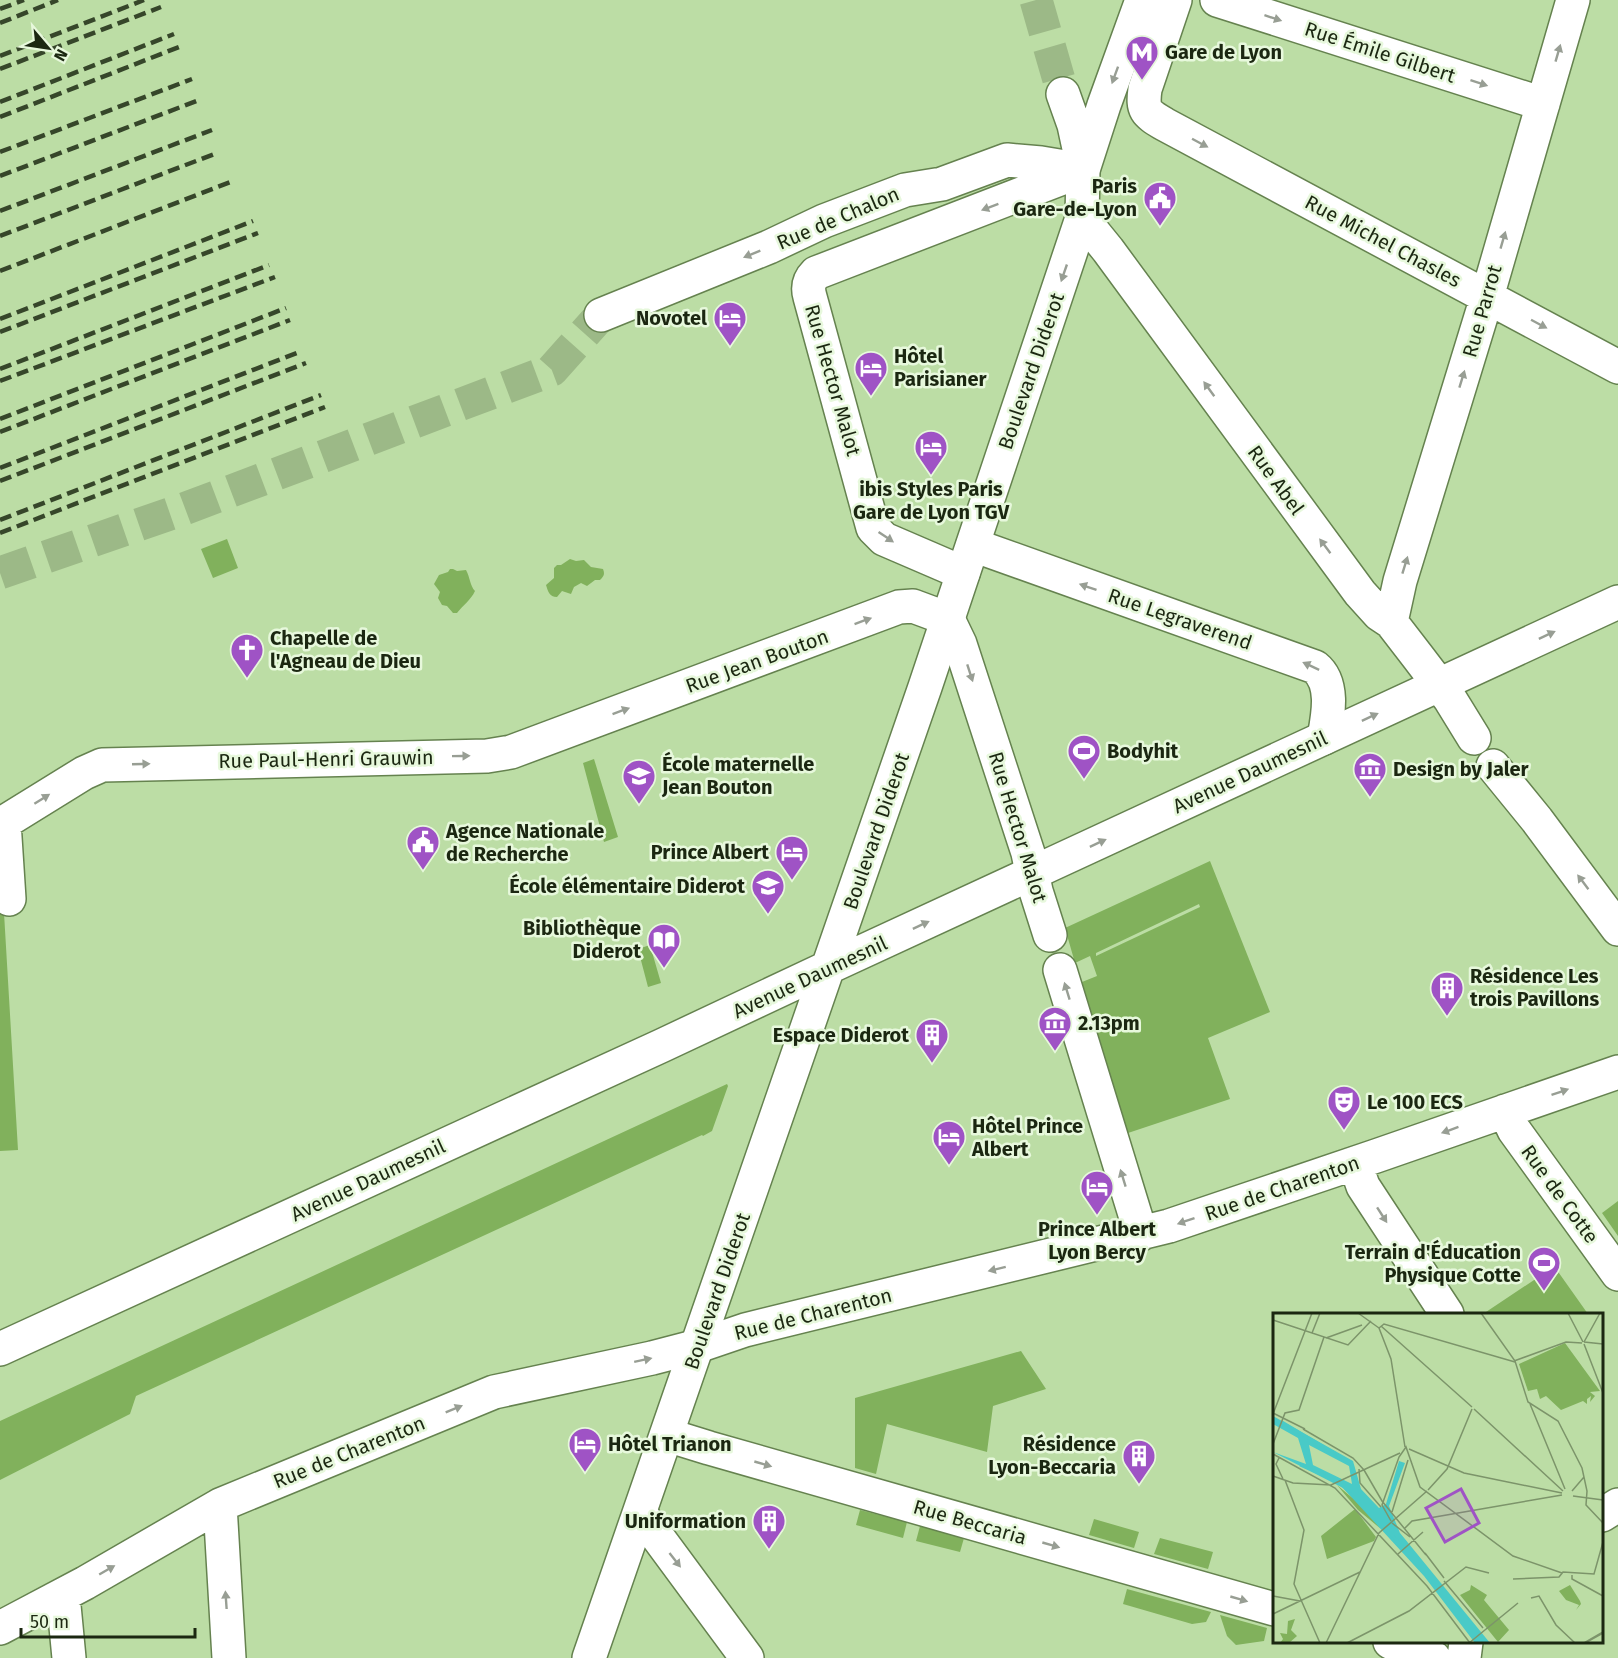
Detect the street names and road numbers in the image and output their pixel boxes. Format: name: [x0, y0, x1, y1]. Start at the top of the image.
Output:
street label: Rue Émile Gilbert: [1302, 16, 1459, 88]
street label: Rue de Chalon: [773, 181, 903, 255]
street label: Rue Michel Chasles: [1301, 190, 1465, 292]
street label: Rue Parrot: [1457, 261, 1507, 360]
street label: Boulevard Diderot: [993, 289, 1069, 453]
street label: Rue Hector Malot: [800, 301, 866, 459]
street label: Rue Abel: [1243, 441, 1309, 520]
street label: Rue Legraverend: [1105, 583, 1255, 655]
street label: Rue Jean Bouton: [682, 624, 832, 698]
street label: Avenue Daumesnil: [1169, 726, 1331, 818]
street label: Rue Paul-Henri Grauwin: [218, 745, 434, 773]
street label: Boulevard Diderot: [838, 749, 914, 913]
street label: Rue Hector Malot: [984, 749, 1053, 906]
street label: Avenue Daumesnil: [729, 931, 891, 1023]
street label: Avenue Daumesnil: [287, 1134, 449, 1226]
street label: Rue de Cotte: [1516, 1140, 1604, 1248]
street label: Rue de Charenton: [1202, 1150, 1362, 1226]
street label: Boulevard Diderot: [679, 1209, 755, 1373]
street label: Rue de Charenton: [732, 1283, 894, 1345]
street label: Rue de Charenton: [270, 1411, 428, 1493]
street label: Rue Beccaria: [911, 1494, 1029, 1550]

